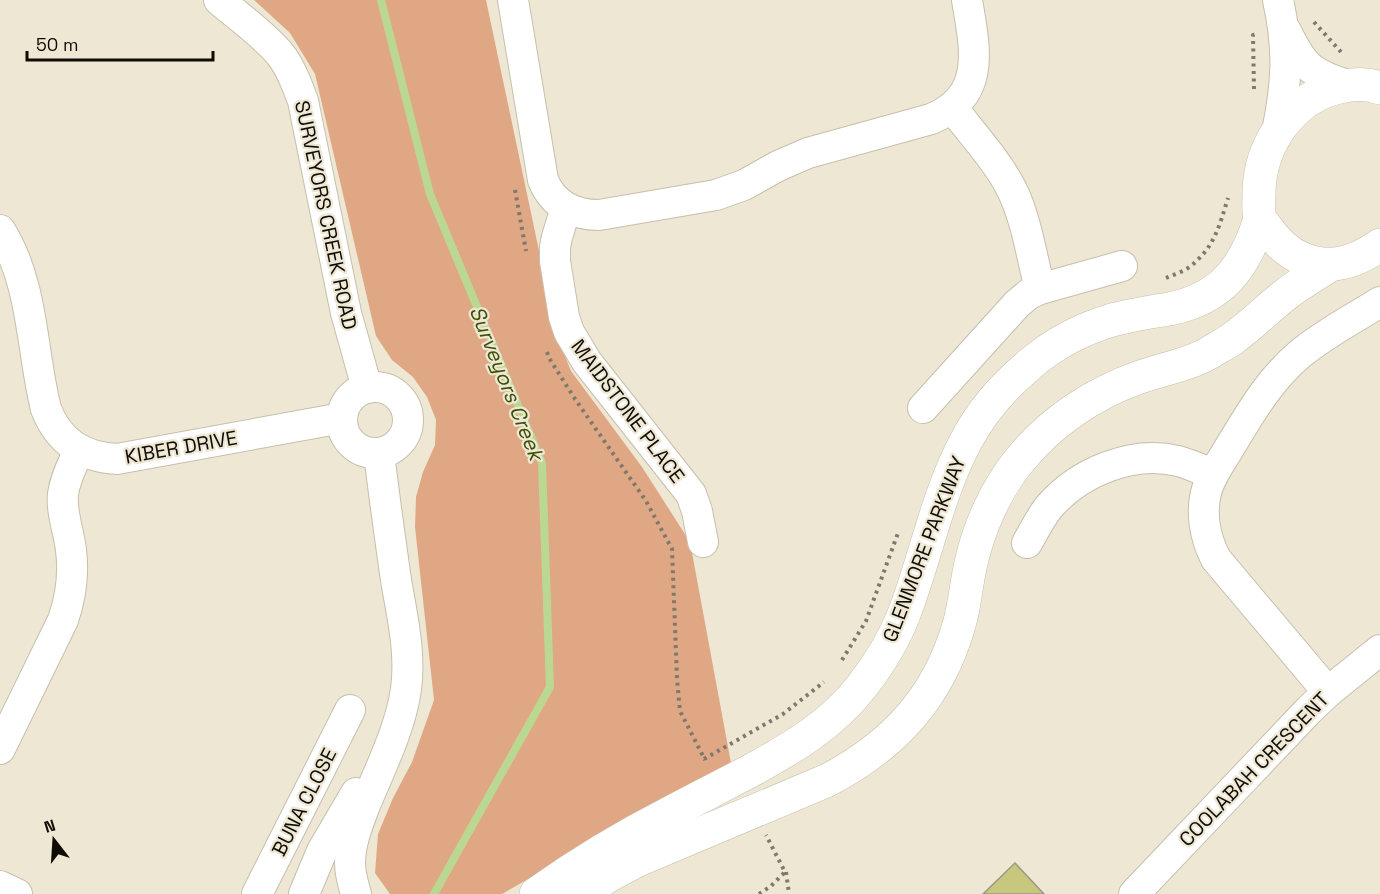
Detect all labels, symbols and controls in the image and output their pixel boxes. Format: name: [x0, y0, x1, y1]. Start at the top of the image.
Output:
scale bar: [27, 24, 213, 62]
text: 50 m: [36, 33, 78, 56]
street label: SURVEYORS CREEK ROAD: [289, 98, 363, 332]
water label: Surveyors Creek: [464, 302, 551, 467]
street label: MAIDSTONE PLACE: [565, 334, 691, 488]
street label: KIBER DRIVE: [123, 424, 239, 470]
street label: GLENMORE PARKWAY: [877, 452, 971, 646]
street label: COOLABAH CRESCENT: [1173, 686, 1335, 852]
street label: BUNA CLOSE: [266, 744, 342, 860]
north arrow: [24, 810, 84, 870]
text: N: [42, 815, 58, 838]

